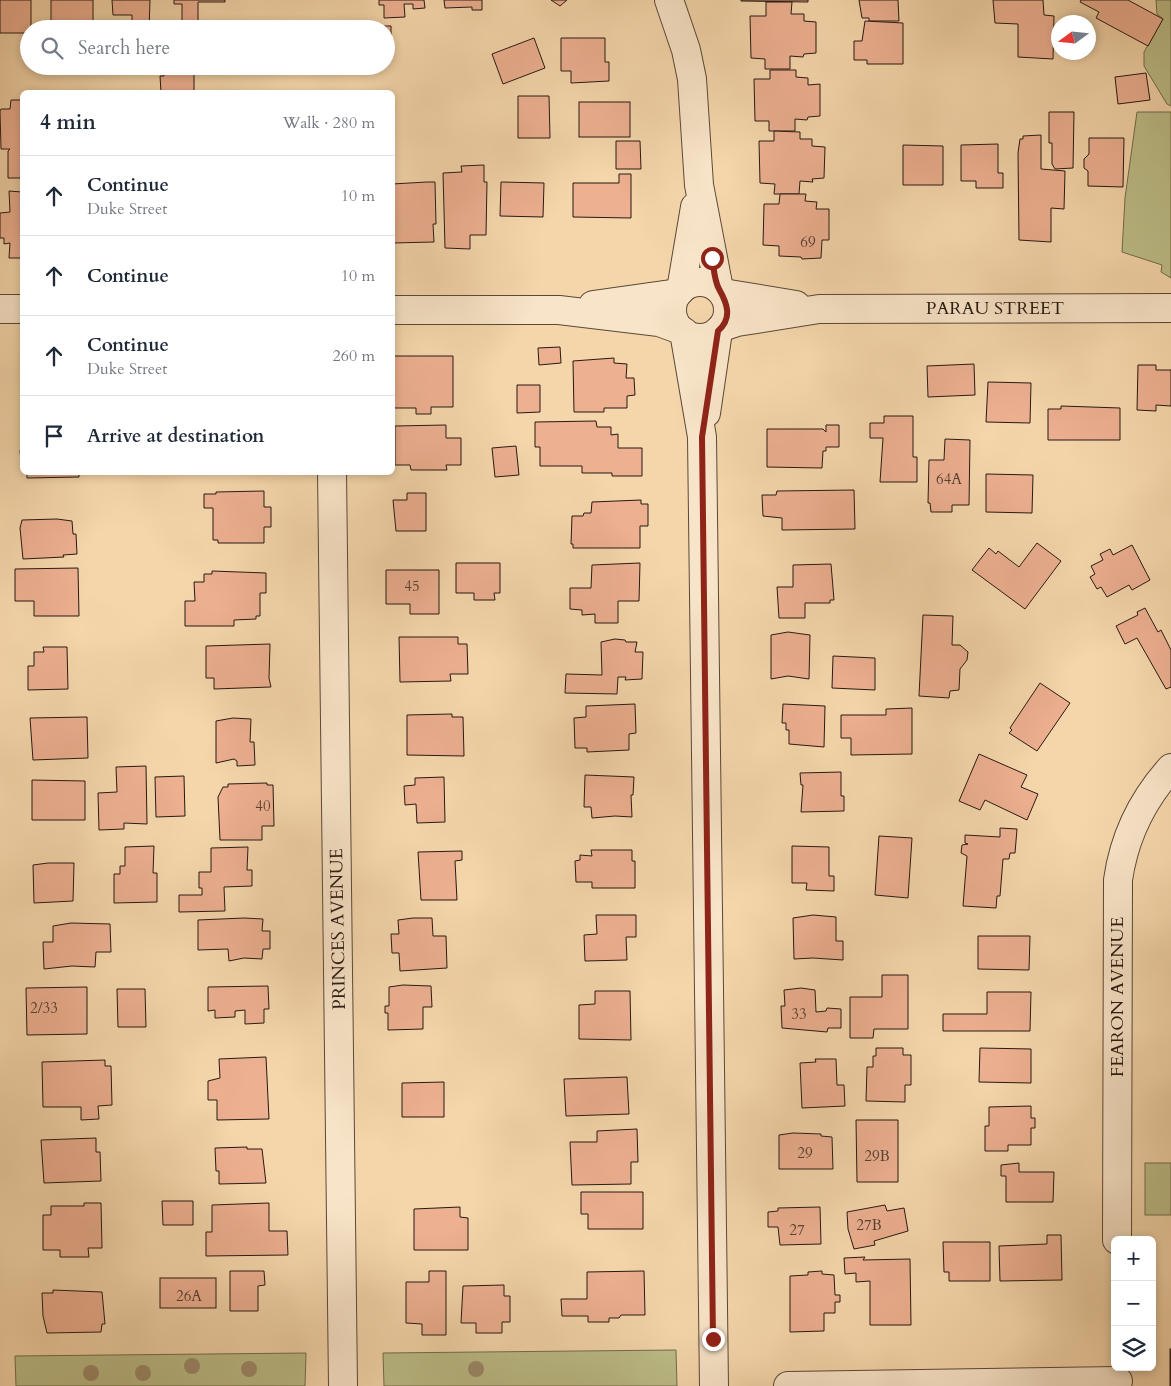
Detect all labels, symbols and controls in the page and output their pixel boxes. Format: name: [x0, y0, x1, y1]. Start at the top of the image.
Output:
north arrow: [1051, 15, 1096, 60]
search box: [20, 20, 395, 75]
icon: search: [38, 34, 66, 62]
text: Search here: [78, 35, 170, 61]
text: 4 min: [40, 108, 96, 137]
text: Walk · 280 m: [283, 112, 375, 134]
text: Continue: [87, 172, 169, 198]
icon: ahead: [40, 182, 68, 210]
text: 10 m: [341, 185, 375, 207]
text: Duke Street: [87, 198, 167, 220]
house number: 69: [800, 232, 816, 252]
route start: [701, 247, 724, 270]
icon: ahead: [40, 262, 68, 290]
text: Continue: [87, 263, 169, 289]
text: 10 m: [341, 265, 375, 287]
street label: PARAU STREET: [926, 296, 1064, 321]
text: Continue: [87, 332, 169, 358]
icon: ahead: [40, 342, 68, 370]
text: 260 m: [333, 345, 375, 367]
text: Duke Street: [87, 358, 167, 380]
icon: arrive: [40, 422, 68, 450]
text: Arrive at destination: [87, 423, 264, 449]
house number: 64A: [936, 469, 962, 489]
house number: 45: [404, 576, 420, 596]
house number: 40: [255, 796, 271, 816]
street label: PRINCES AVENUE: [324, 848, 352, 1010]
street label: FEARON AVENUE: [1105, 917, 1130, 1077]
house number: 2/33: [30, 998, 58, 1018]
house number: 33: [791, 1004, 807, 1024]
house number: 29: [797, 1143, 813, 1163]
house number: 29B: [864, 1146, 890, 1166]
house number: 27B: [856, 1215, 882, 1235]
house number: 27: [789, 1220, 805, 1240]
map controls: [1111, 1236, 1156, 1371]
button: +: [1111, 1236, 1156, 1281]
button: −: [1111, 1281, 1156, 1326]
house number: 26A: [176, 1286, 202, 1306]
button: layers: [1111, 1326, 1156, 1371]
route end: [702, 1328, 725, 1351]

